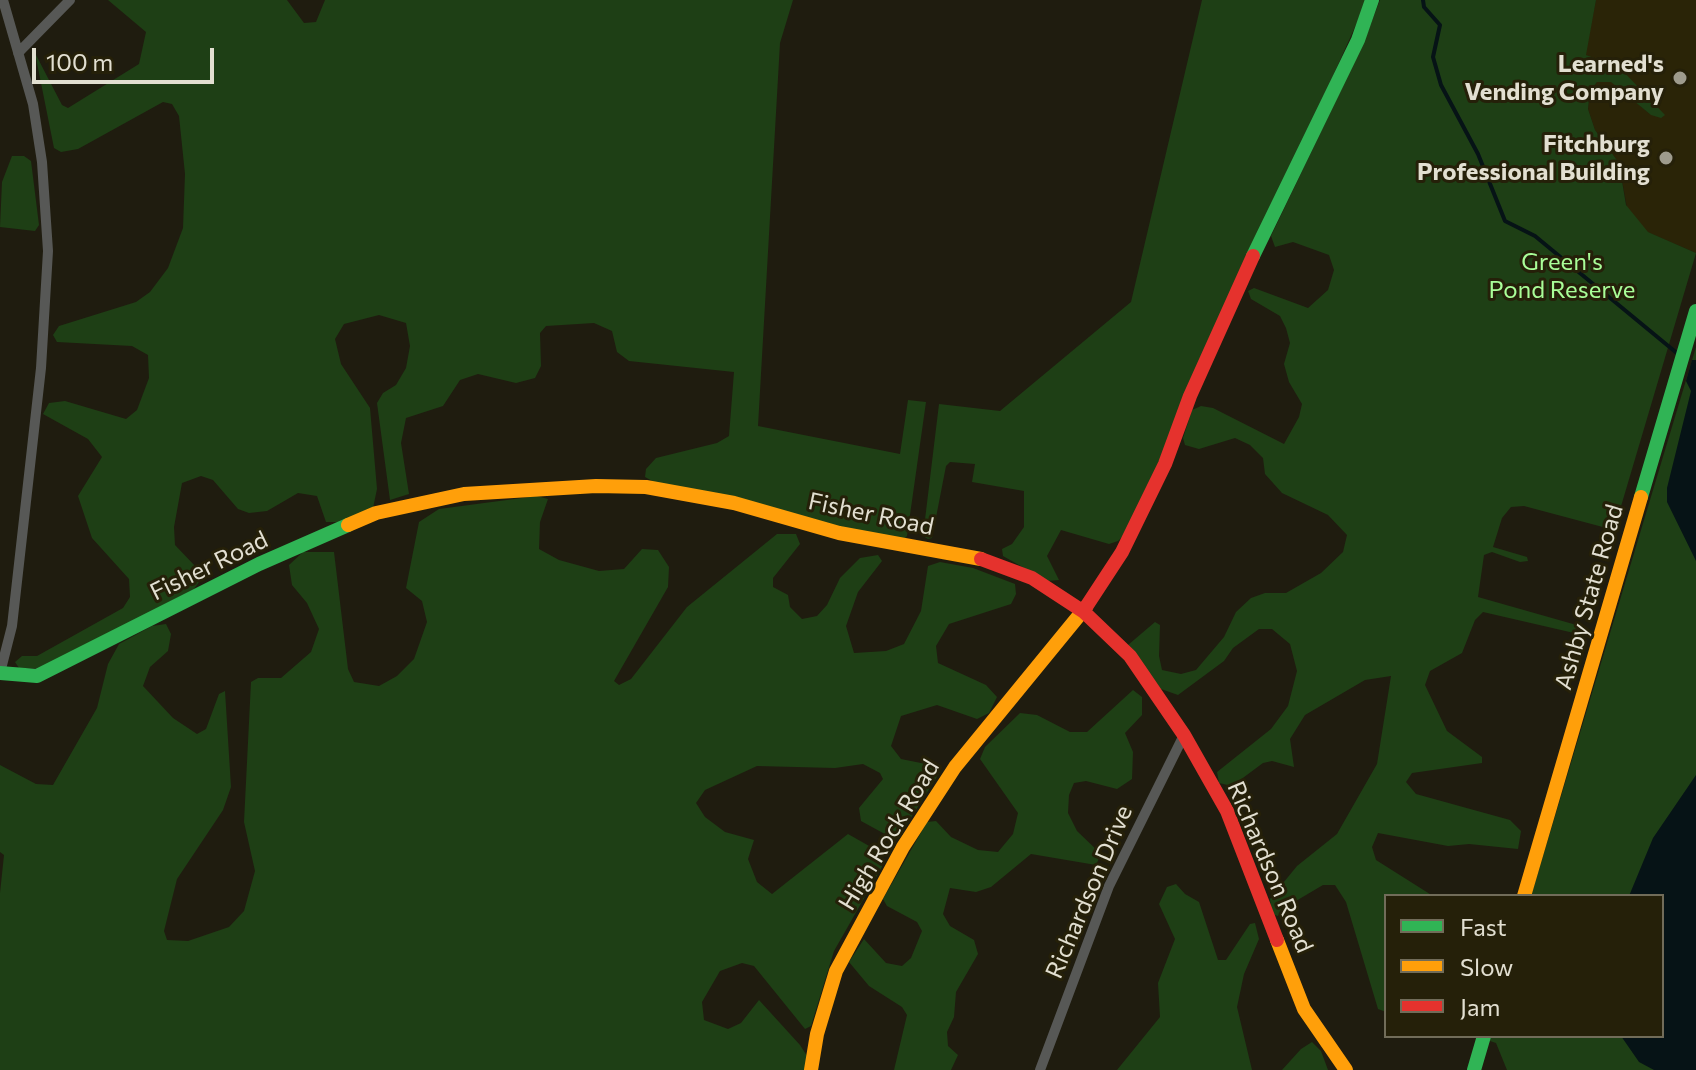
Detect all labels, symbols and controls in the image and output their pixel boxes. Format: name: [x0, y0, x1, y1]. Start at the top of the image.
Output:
scale bar: [36, 32, 218, 82]
text: 100 m: [46, 47, 113, 76]
place label: Learned's Vending Company: [1464, 50, 1664, 106]
marker: Learned's Vending Company: [1671, 69, 1689, 87]
place label: Fitchburg Professional Building: [1417, 130, 1650, 186]
marker: Fitchburg Professional Building: [1657, 149, 1675, 167]
park label: Green's Pond Reserve: [1489, 248, 1635, 304]
street label: Fisher Road: [806, 487, 936, 541]
street label: Ashby State Road: [1549, 501, 1629, 693]
street label: Fisher Road: [145, 525, 273, 607]
street label: High Rock Road: [833, 754, 945, 916]
street label: Richardson Road: [1221, 777, 1319, 957]
street label: Richardson Drive: [1040, 801, 1138, 983]
legend: [1384, 894, 1664, 1038]
text: Fast: [1460, 912, 1507, 941]
text: Slow: [1460, 952, 1513, 981]
text: Jam: [1460, 992, 1500, 1021]

